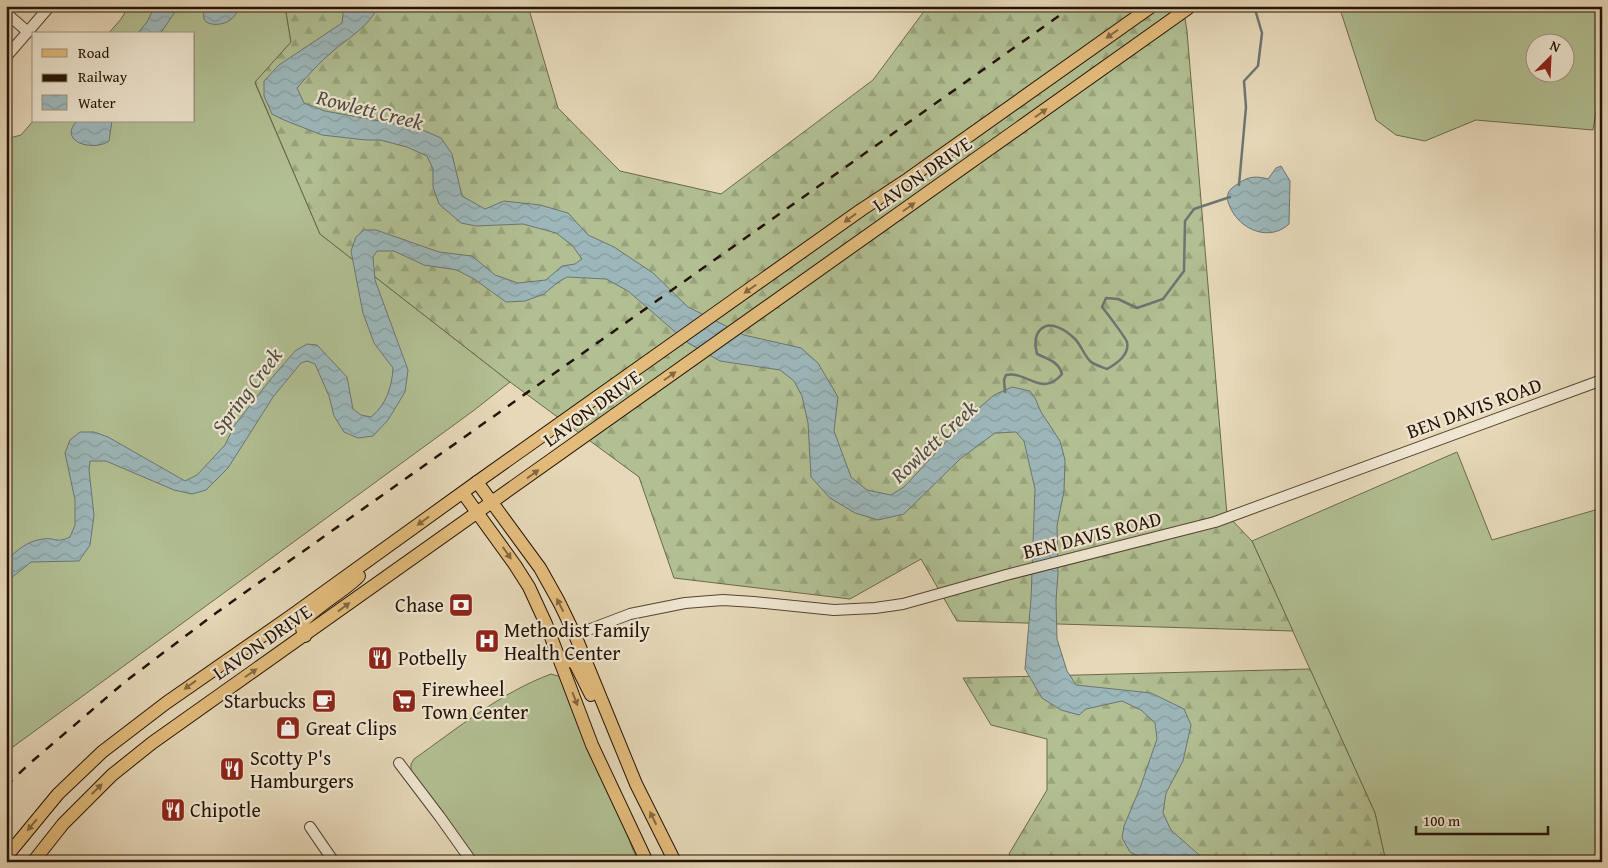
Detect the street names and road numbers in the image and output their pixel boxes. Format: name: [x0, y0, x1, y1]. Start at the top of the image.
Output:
street label: LAVON DRIVE: [866, 129, 977, 219]
street label: LAVON DRIVE: [537, 362, 647, 453]
street label: BEN DAVIS ROAD: [1402, 370, 1545, 445]
street label: BEN DAVIS ROAD: [1020, 503, 1164, 566]
street label: LAVON DRIVE: [206, 597, 317, 687]

